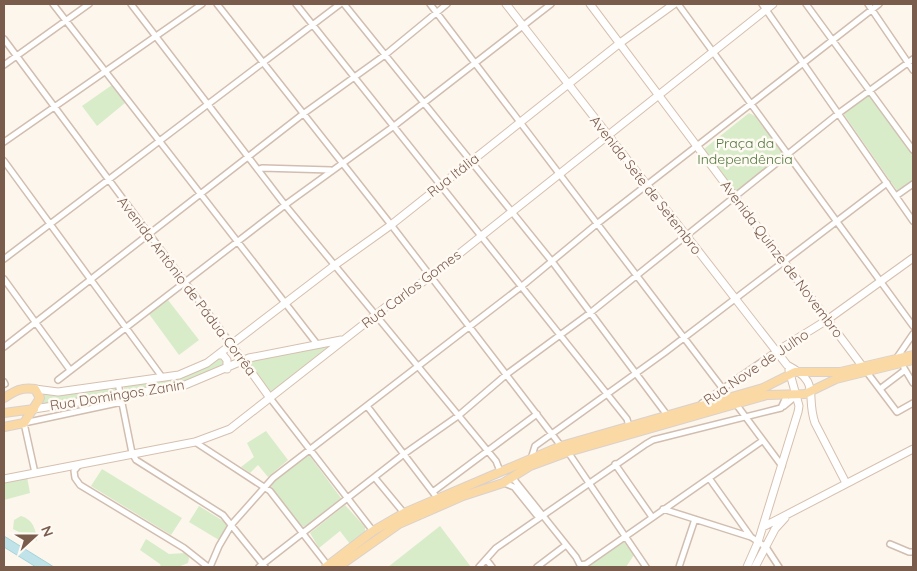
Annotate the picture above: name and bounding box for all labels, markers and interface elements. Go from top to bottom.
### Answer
street label: Avenida Sete de Setembro [586,112,706,258]
park label: Praça da Independência [697,134,793,168]
street label: Rua Itália [423,149,483,201]
street label: Avenida Quinze de Novembro [717,177,847,341]
street label: Avenida Antônio de Pádua Corrêa [114,193,260,379]
street label: Rua Carlos Gomes [358,246,464,332]
street label: Rua Nove de Julho [700,325,812,409]
street label: Rua Domingos Zanin [48,375,186,415]
north arrow [10,511,60,561]
text: N [37,523,57,539]

